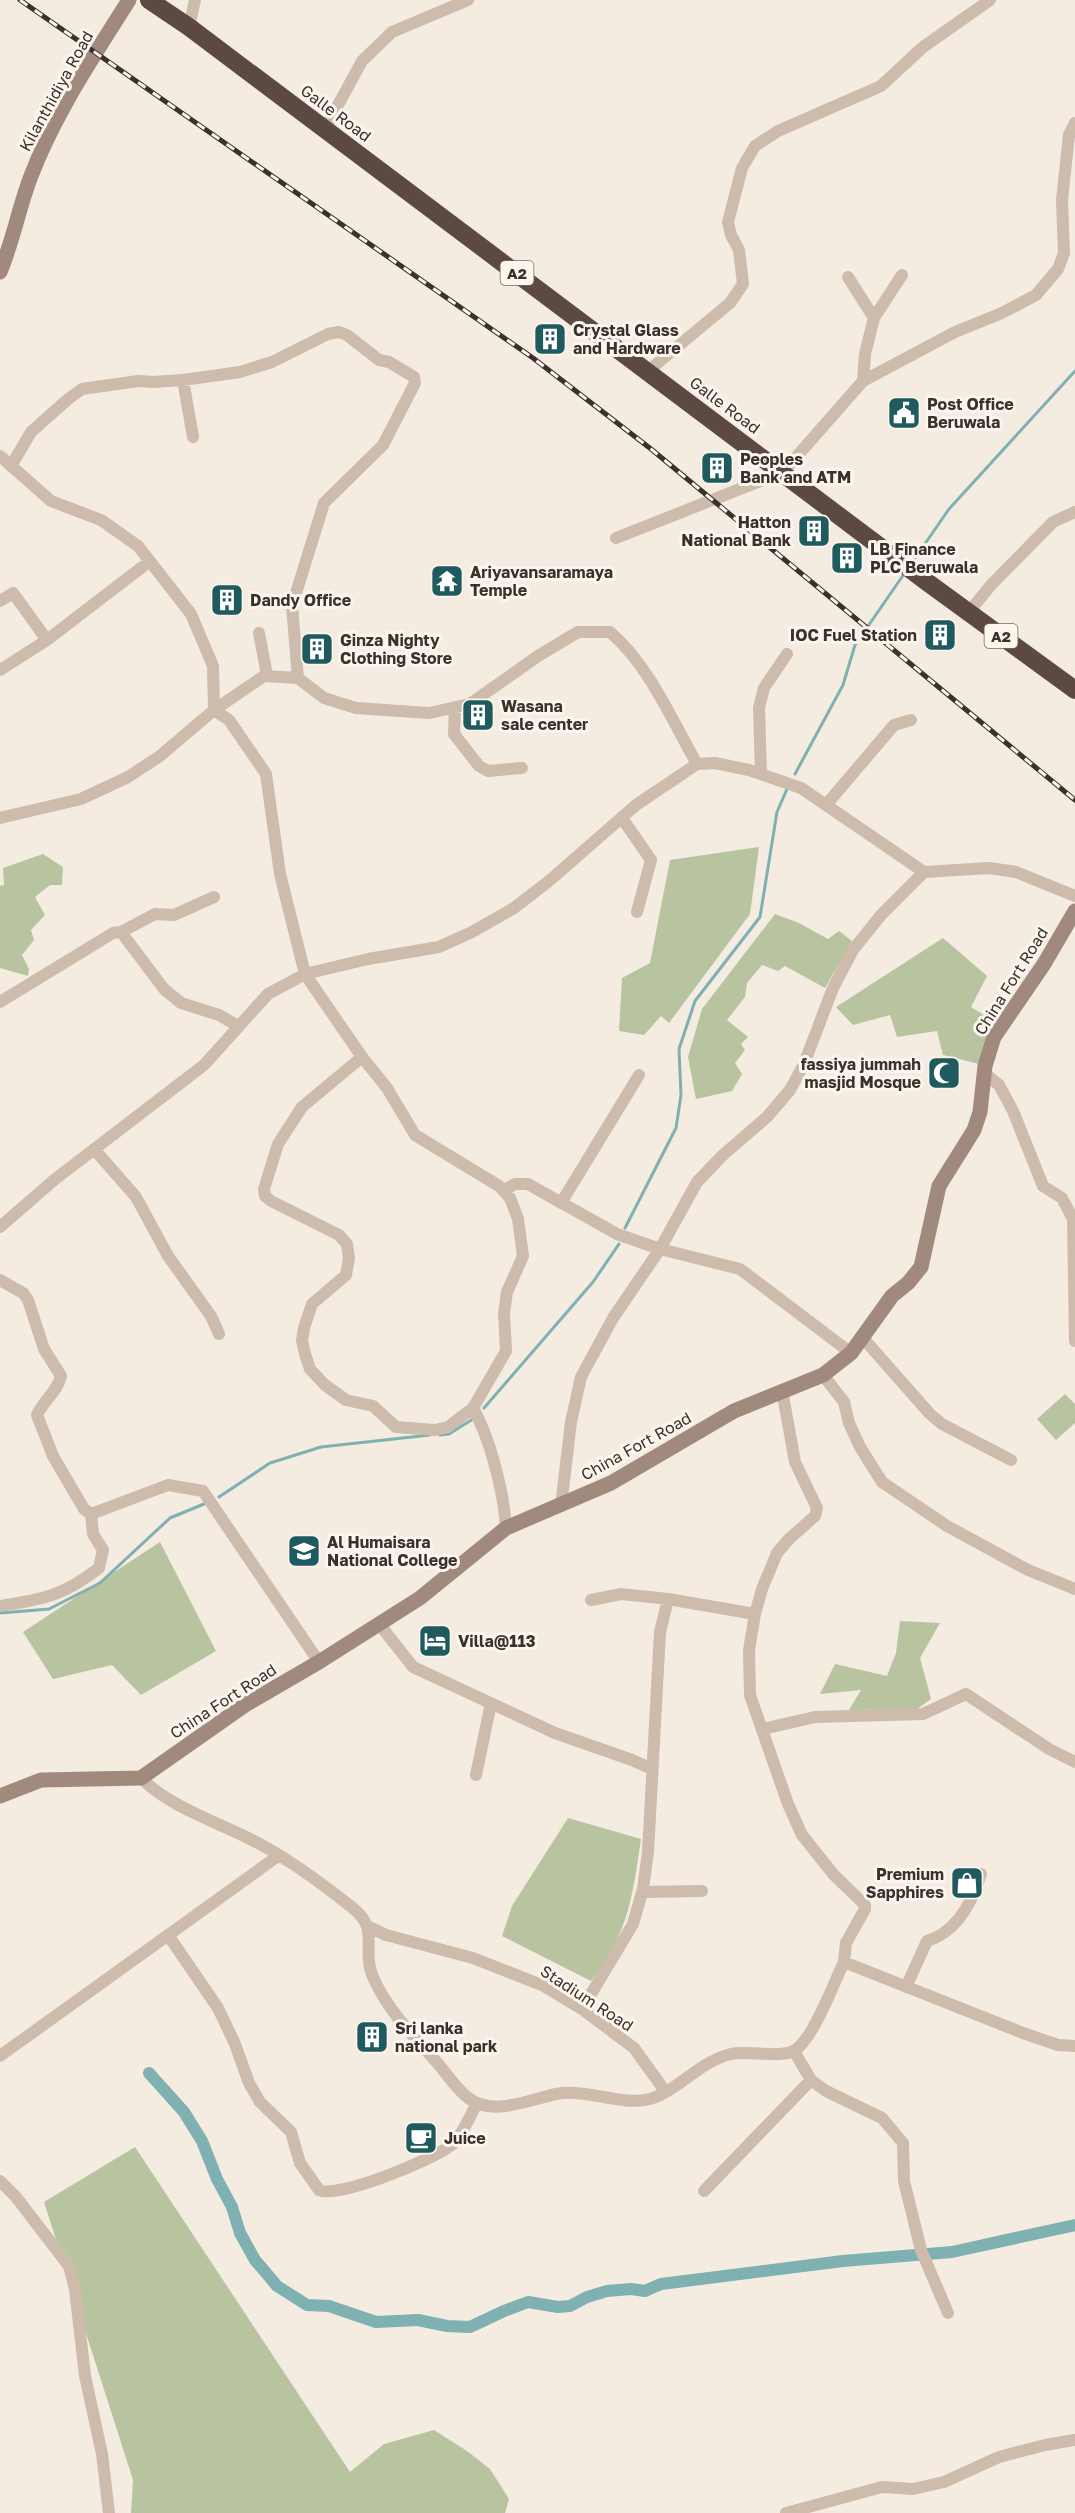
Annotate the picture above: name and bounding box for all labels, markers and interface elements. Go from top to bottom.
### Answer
street label: Kilanthidiya Road [15,27,97,155]
street label: Galle Road [297,80,375,146]
road number: A2 [500,261,534,285]
place label: Crystal Glass and Hardware [573,320,681,358]
building icon: Crystal Glass and Hardware [532,321,568,357]
street label: Galle Road [686,372,764,438]
place label: Post Office Beruwala [927,394,1014,432]
public building icon: Post Office Beruwala [886,395,922,431]
place label: Peoples Bank and ATM [740,449,851,487]
building icon: Peoples Bank and ATM [699,450,735,486]
place label: Hatton National Bank [681,512,792,550]
building icon: Hatton National Bank [796,513,832,549]
place label: LB Finance PLC Beruwala [870,539,978,577]
building icon: LB Finance PLC Beruwala [829,540,865,576]
place label: Ariyavansaramaya Temple [470,562,613,600]
temple icon: Ariyavansaramaya Temple [429,563,465,599]
building icon: Dandy Office [209,582,245,618]
place label: Dandy Office [250,590,351,610]
building icon: IOC Fuel Station [922,617,958,653]
road number: A2 [984,624,1018,648]
place label: IOC Fuel Station [790,625,917,645]
place label: Ginza Nighty Clothing Store [340,630,452,668]
building icon: Ginza Nighty Clothing Store [299,631,335,667]
place label: Wasana sale center [501,696,588,734]
building icon: Wasana sale center [460,697,496,733]
street label: China Fort Road [970,924,1052,1038]
place label: fassiya jummah masjid Mosque [801,1054,921,1092]
mosque icon: fassiya jummah masjid Mosque [926,1055,962,1091]
street label: China Fort Road [577,1407,695,1485]
place label: Al Humaisara National College [327,1532,457,1570]
school or university icon: Al Humaisara National College [286,1533,322,1569]
hotel icon: Villa@113 [417,1623,453,1659]
place label: Villa@113 [458,1631,536,1651]
street label: China Fort Road [166,1659,280,1743]
place label: Premium Sapphires [866,1864,944,1902]
shop icon: Premium Sapphires [949,1865,985,1901]
street label: Stadium Road [537,1961,637,2035]
place label: Sri lanka national park [395,2018,498,2056]
building icon: Sri lanka national park [354,2019,390,2055]
cafe icon: Juice [403,2120,439,2156]
place label: Juice [444,2128,486,2148]

